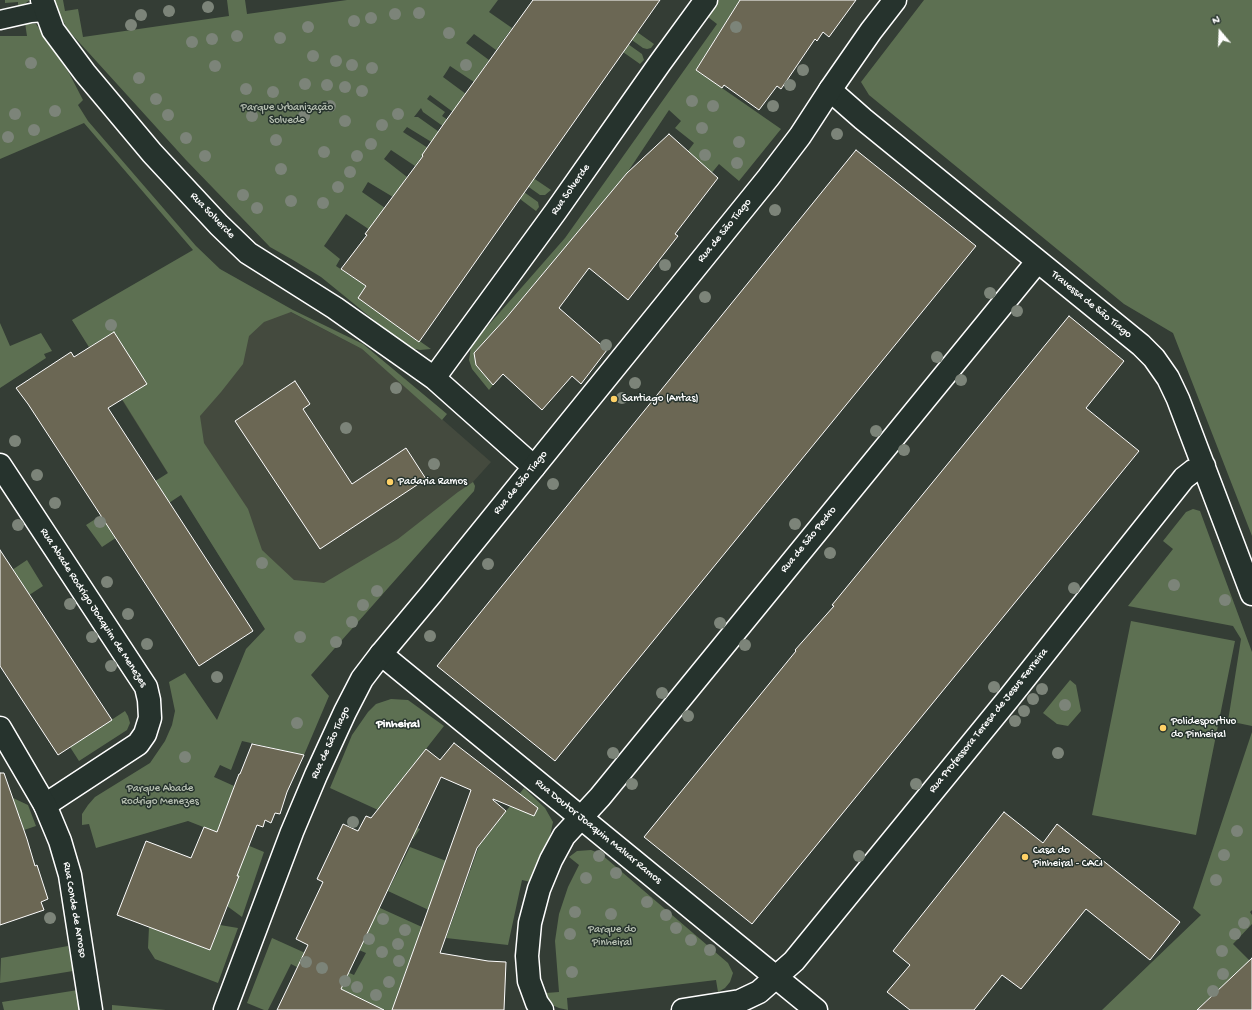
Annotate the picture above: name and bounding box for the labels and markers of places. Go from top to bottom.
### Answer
place label: Santiago (Antas) [622,392,699,406]
marker: Santiago (Antas) [609,394,619,404]
place label: Padaria Ramos [398,475,467,489]
marker: Padaria Ramos [385,477,395,487]
place label: Polidesportivo do Pinheiral [1171,715,1236,741]
marker: Polidesportivo do Pinheiral [1158,723,1168,733]
place label: Casa do Pinheiral - CACI [1033,844,1103,870]
marker: Casa do Pinheiral - CACI [1020,852,1030,862]

